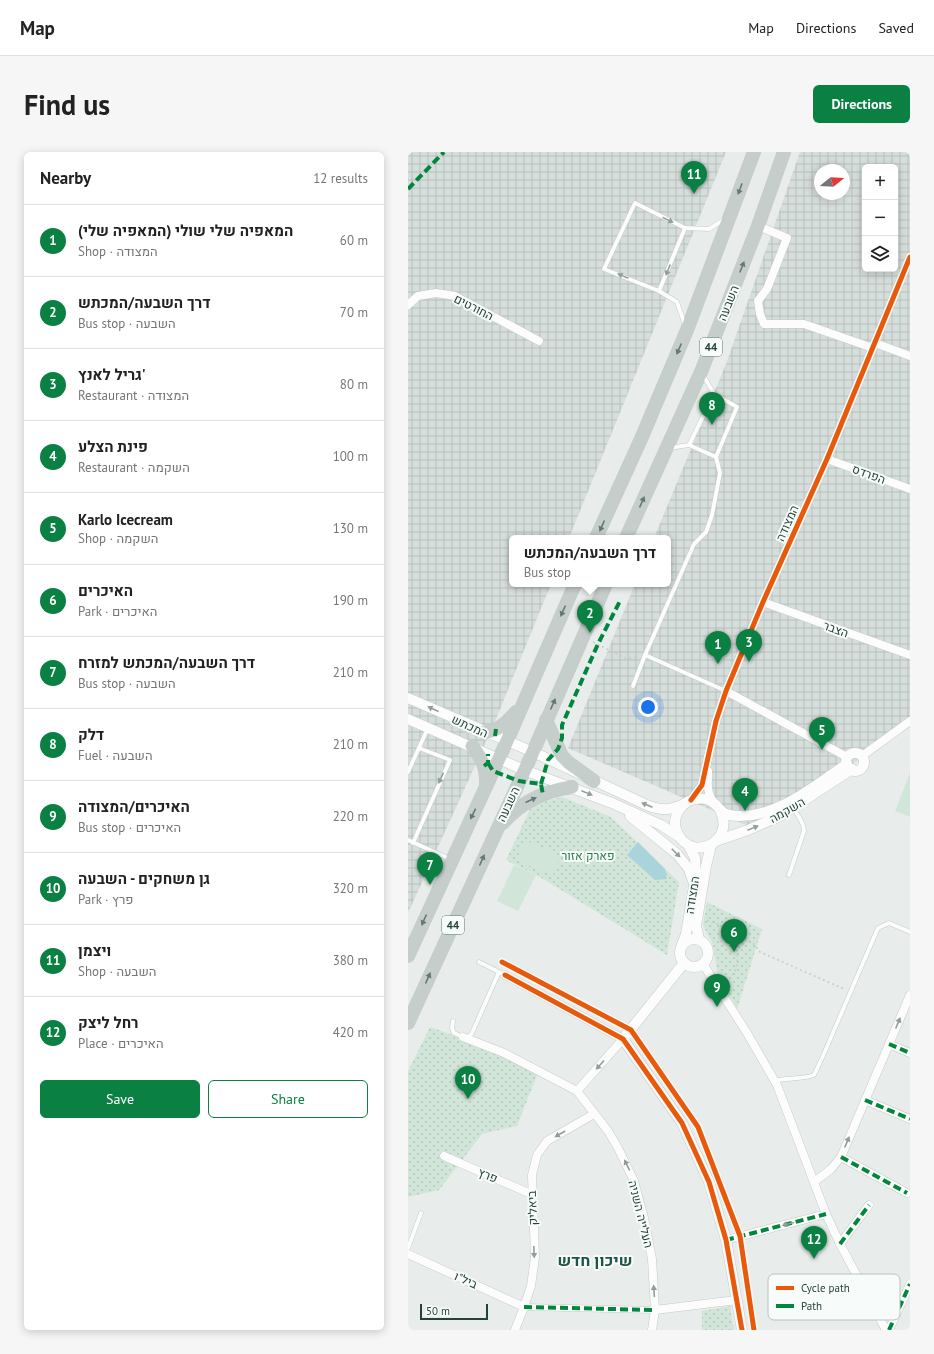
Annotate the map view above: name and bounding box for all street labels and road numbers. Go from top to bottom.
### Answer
street label: השבעה [714,283,742,323]
street label: החורטים [452,291,496,323]
road number: 44 [700,338,722,356]
street label: הפרדס [850,461,888,487]
street label: המצודה [772,503,802,543]
street label: הצבר [821,618,851,640]
street label: המכתש [450,711,490,741]
street label: השבעה [493,784,523,824]
street label: השקמה [766,794,808,826]
street label: המצודה [682,875,702,915]
road number: 44 [442,916,464,934]
street label: פרץ [476,1164,500,1186]
street label: העלייה השניה [625,1179,657,1249]
street label: ביאליק [524,1190,540,1226]
street label: ביל"ו [452,1268,480,1292]

